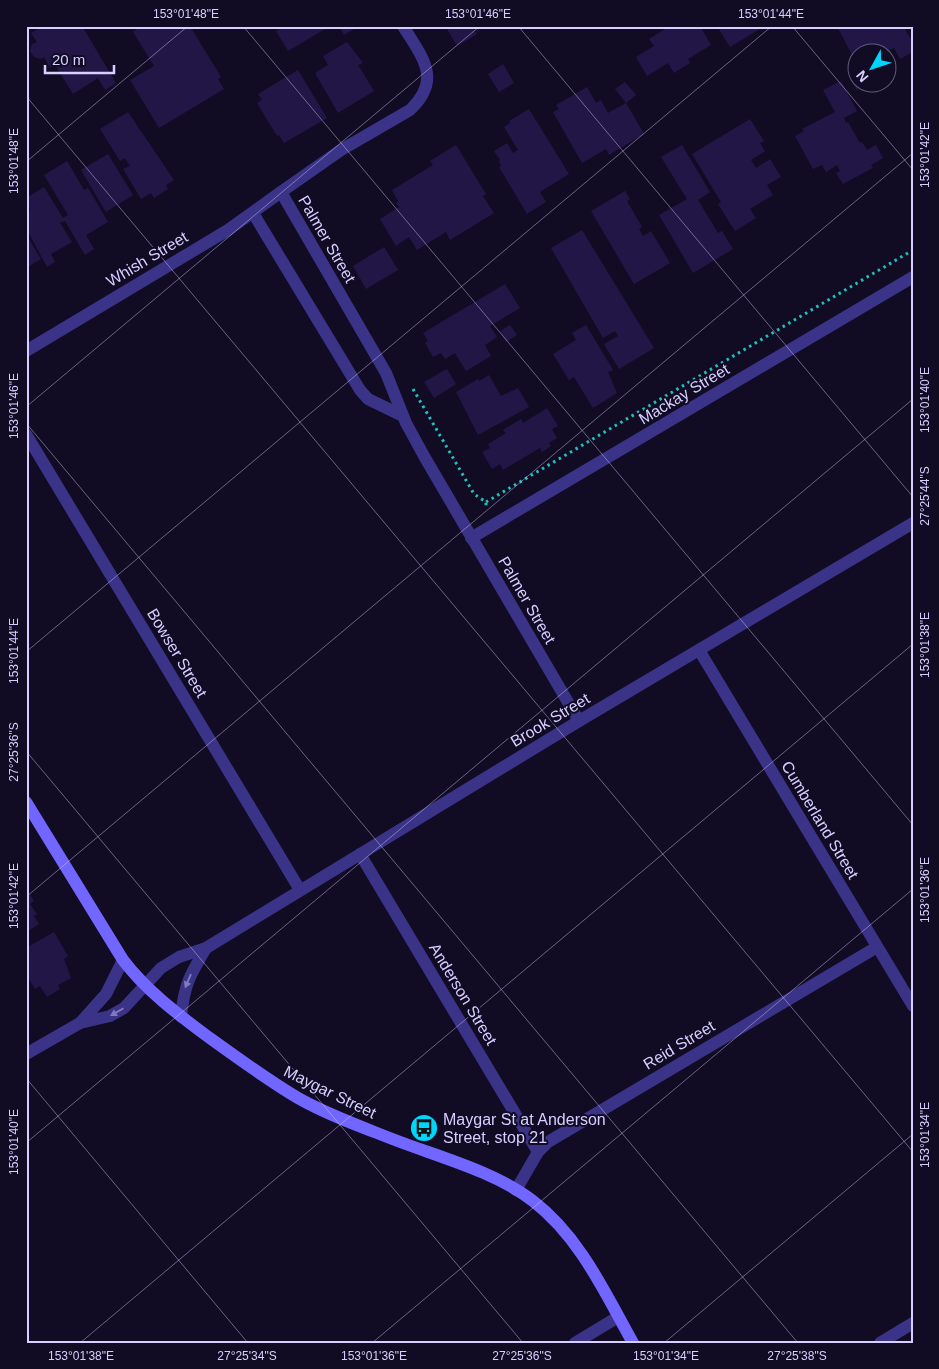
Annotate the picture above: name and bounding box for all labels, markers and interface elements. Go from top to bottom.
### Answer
text: 153°01'48"E [153,7,219,21]
text: 153°01'46"E [445,7,511,21]
text: 153°01'44"E [738,7,804,21]
scale bar [45,42,114,74]
north arrow [846,42,896,92]
text: 20 m [52,51,85,68]
text: N [853,67,871,85]
text: 153°01'42"E [918,122,932,188]
text: 153°01'48"E [7,128,21,194]
street label: Palmer Street [295,192,359,286]
street label: Whish Street [103,228,191,290]
street label: Mackay Street [636,360,733,428]
text: 153°01'40"E [918,367,932,433]
text: 153°01'46"E [7,373,21,439]
text: 27°25'44"S [918,466,932,526]
street label: Palmer Street [495,553,559,647]
street label: Bowser Street [144,606,210,701]
text: 153°01'38"E [918,612,932,678]
text: 153°01'44"E [7,618,21,684]
street label: Brook Street [508,690,593,750]
text: 27°25'36"S [7,722,21,782]
street label: Cumberland Street [778,758,862,882]
text: 153°01'36"E [918,857,932,923]
text: 153°01'42"E [7,863,21,929]
street label: Anderson Street [426,940,500,1048]
one-way arrow [184,974,192,988]
one-way arrow [110,1007,123,1016]
street label: Reid Street [640,1017,718,1073]
street label: Maygar Street [281,1062,379,1122]
text: 153°01'34"E [918,1102,932,1168]
text: 153°01'40"E [7,1109,21,1175]
place label: Maygar St at Anderson Street, stop 21 [443,1111,606,1146]
bus stop icon: Maygar St at Anderson Street, stop 21 [409,1113,439,1143]
text: 153°01'38"E [48,1349,114,1363]
text: 27°25'34"S [217,1349,277,1363]
text: 153°01'36"E [341,1349,407,1363]
text: 27°25'36"S [492,1349,552,1363]
text: 153°01'34"E [633,1349,699,1363]
text: 27°25'38"S [767,1349,827,1363]

